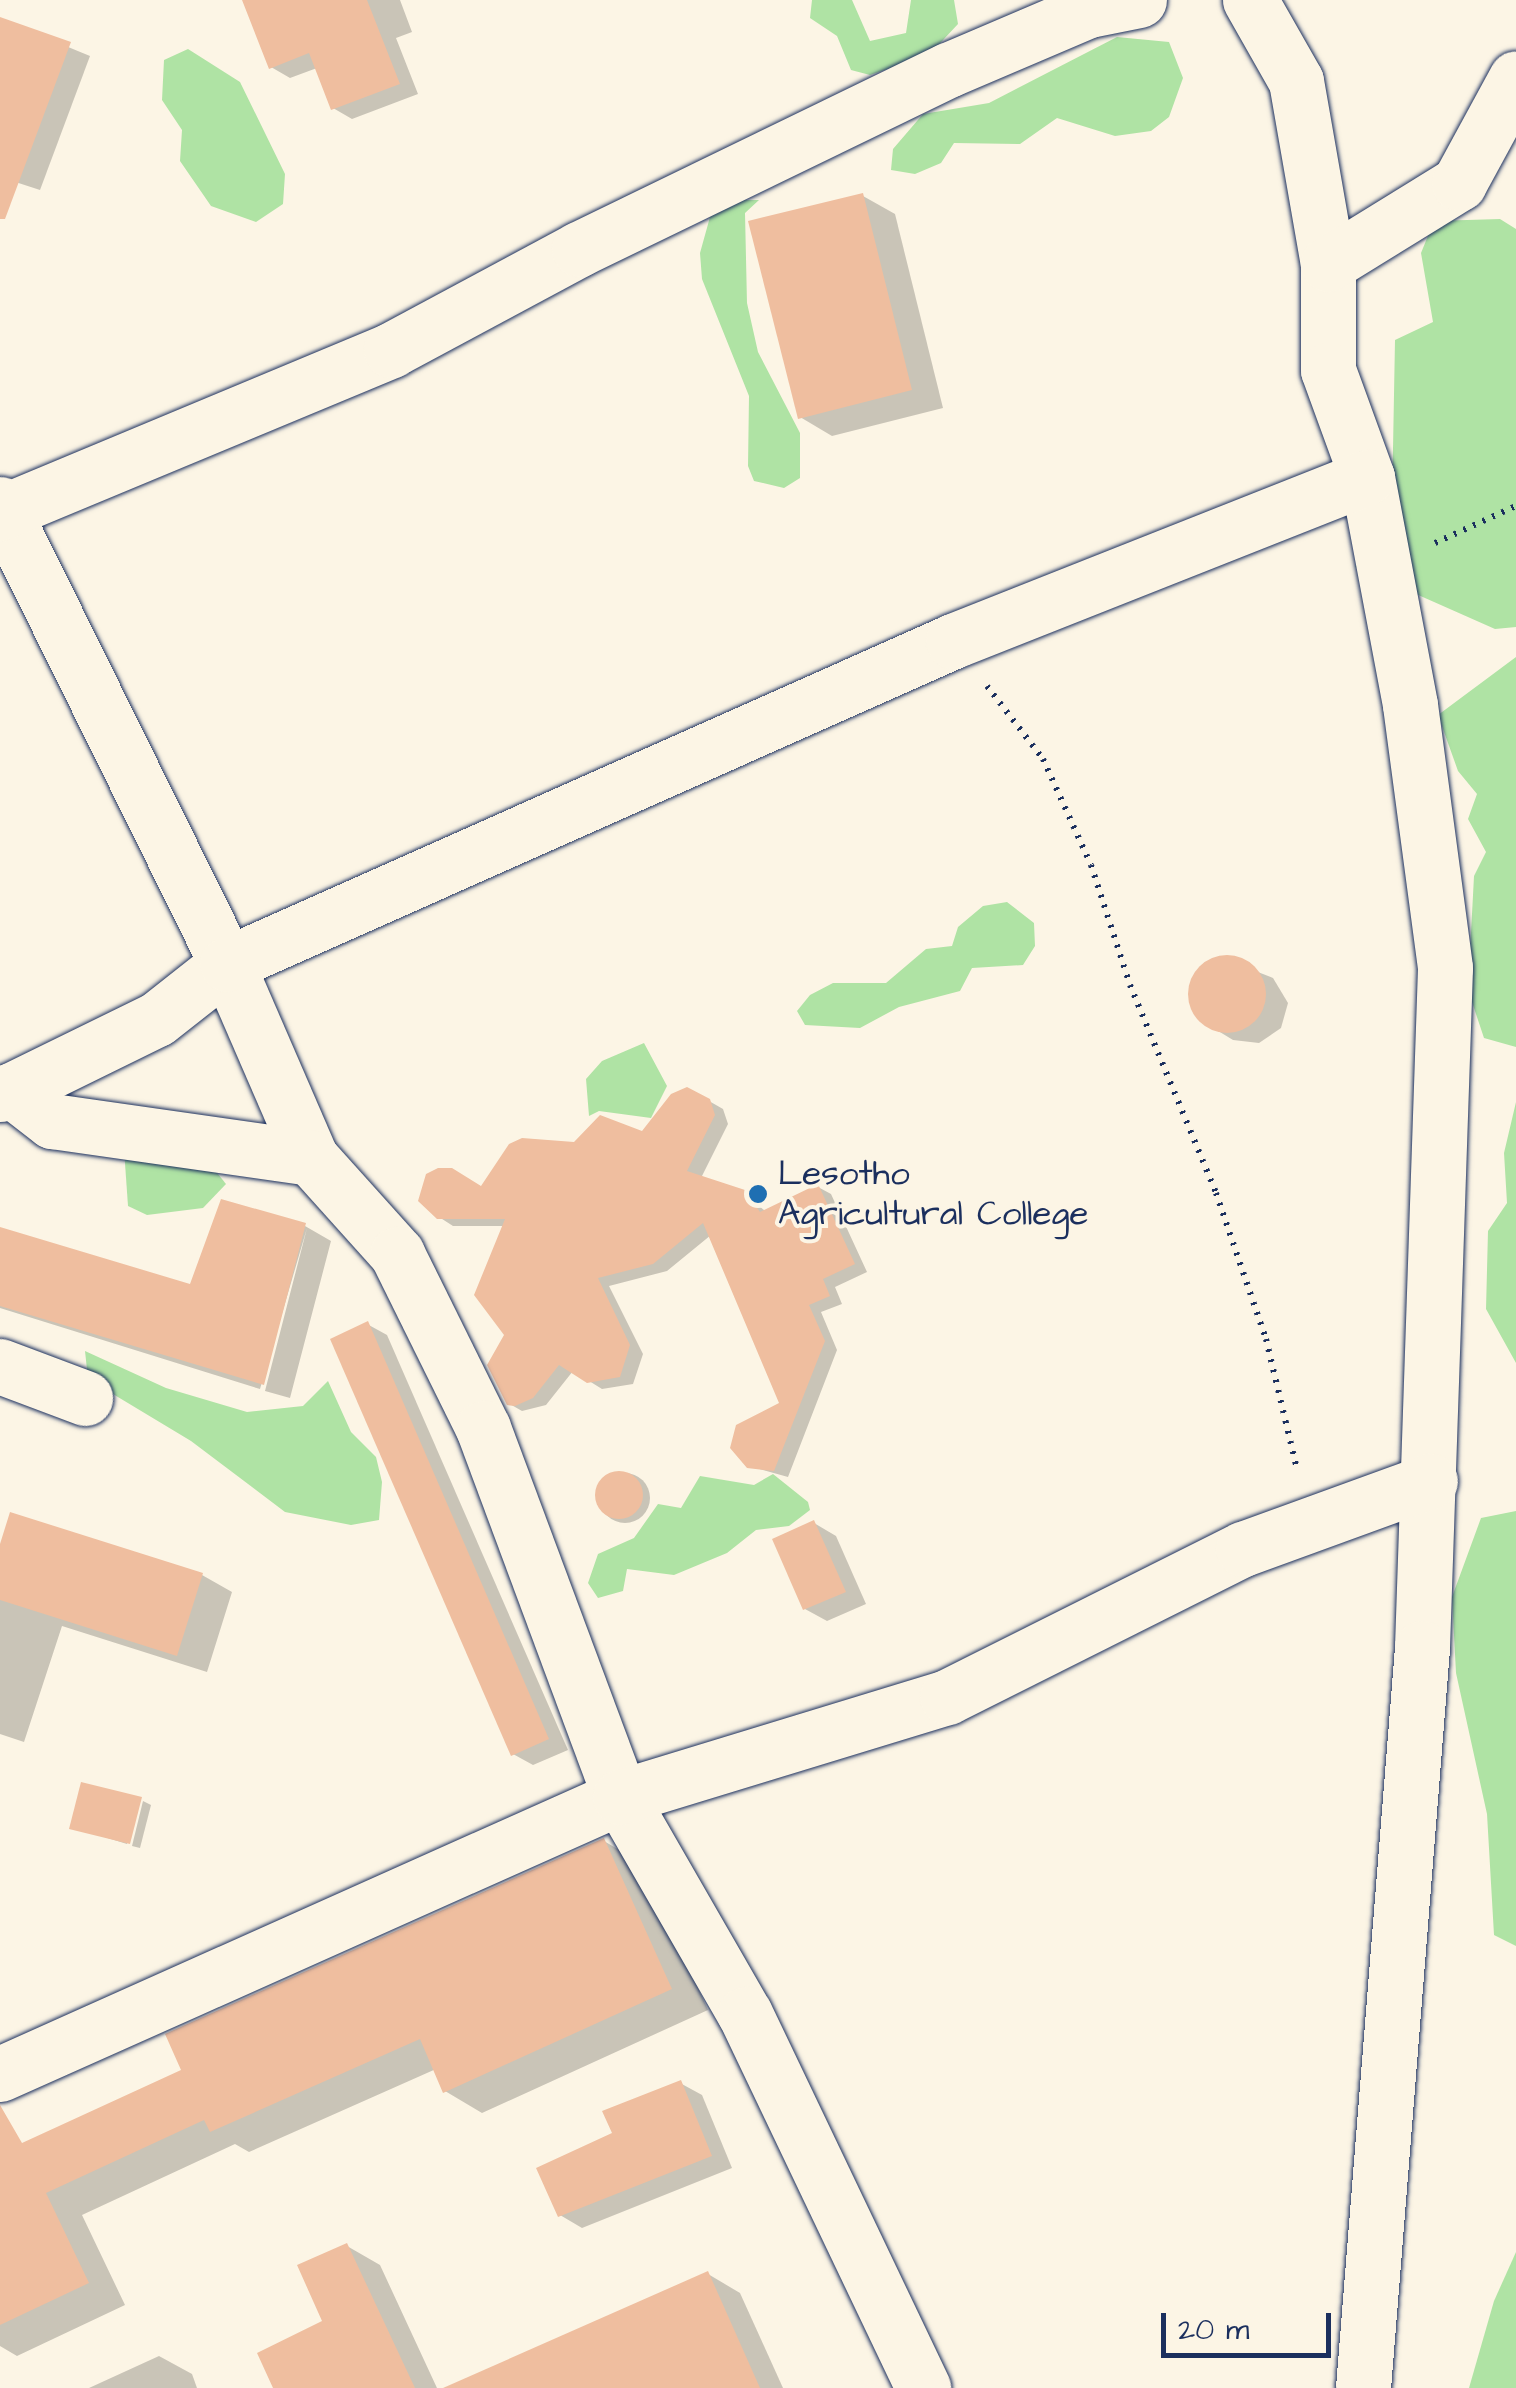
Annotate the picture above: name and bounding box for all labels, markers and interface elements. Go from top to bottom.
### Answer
place label: Lesotho Agricultural College [778,1153,1088,1235]
marker: Lesotho Agricultural College [747,1183,769,1205]
scale bar [1166,2293,1336,2355]
text: 20 m [1178,2309,1249,2351]

